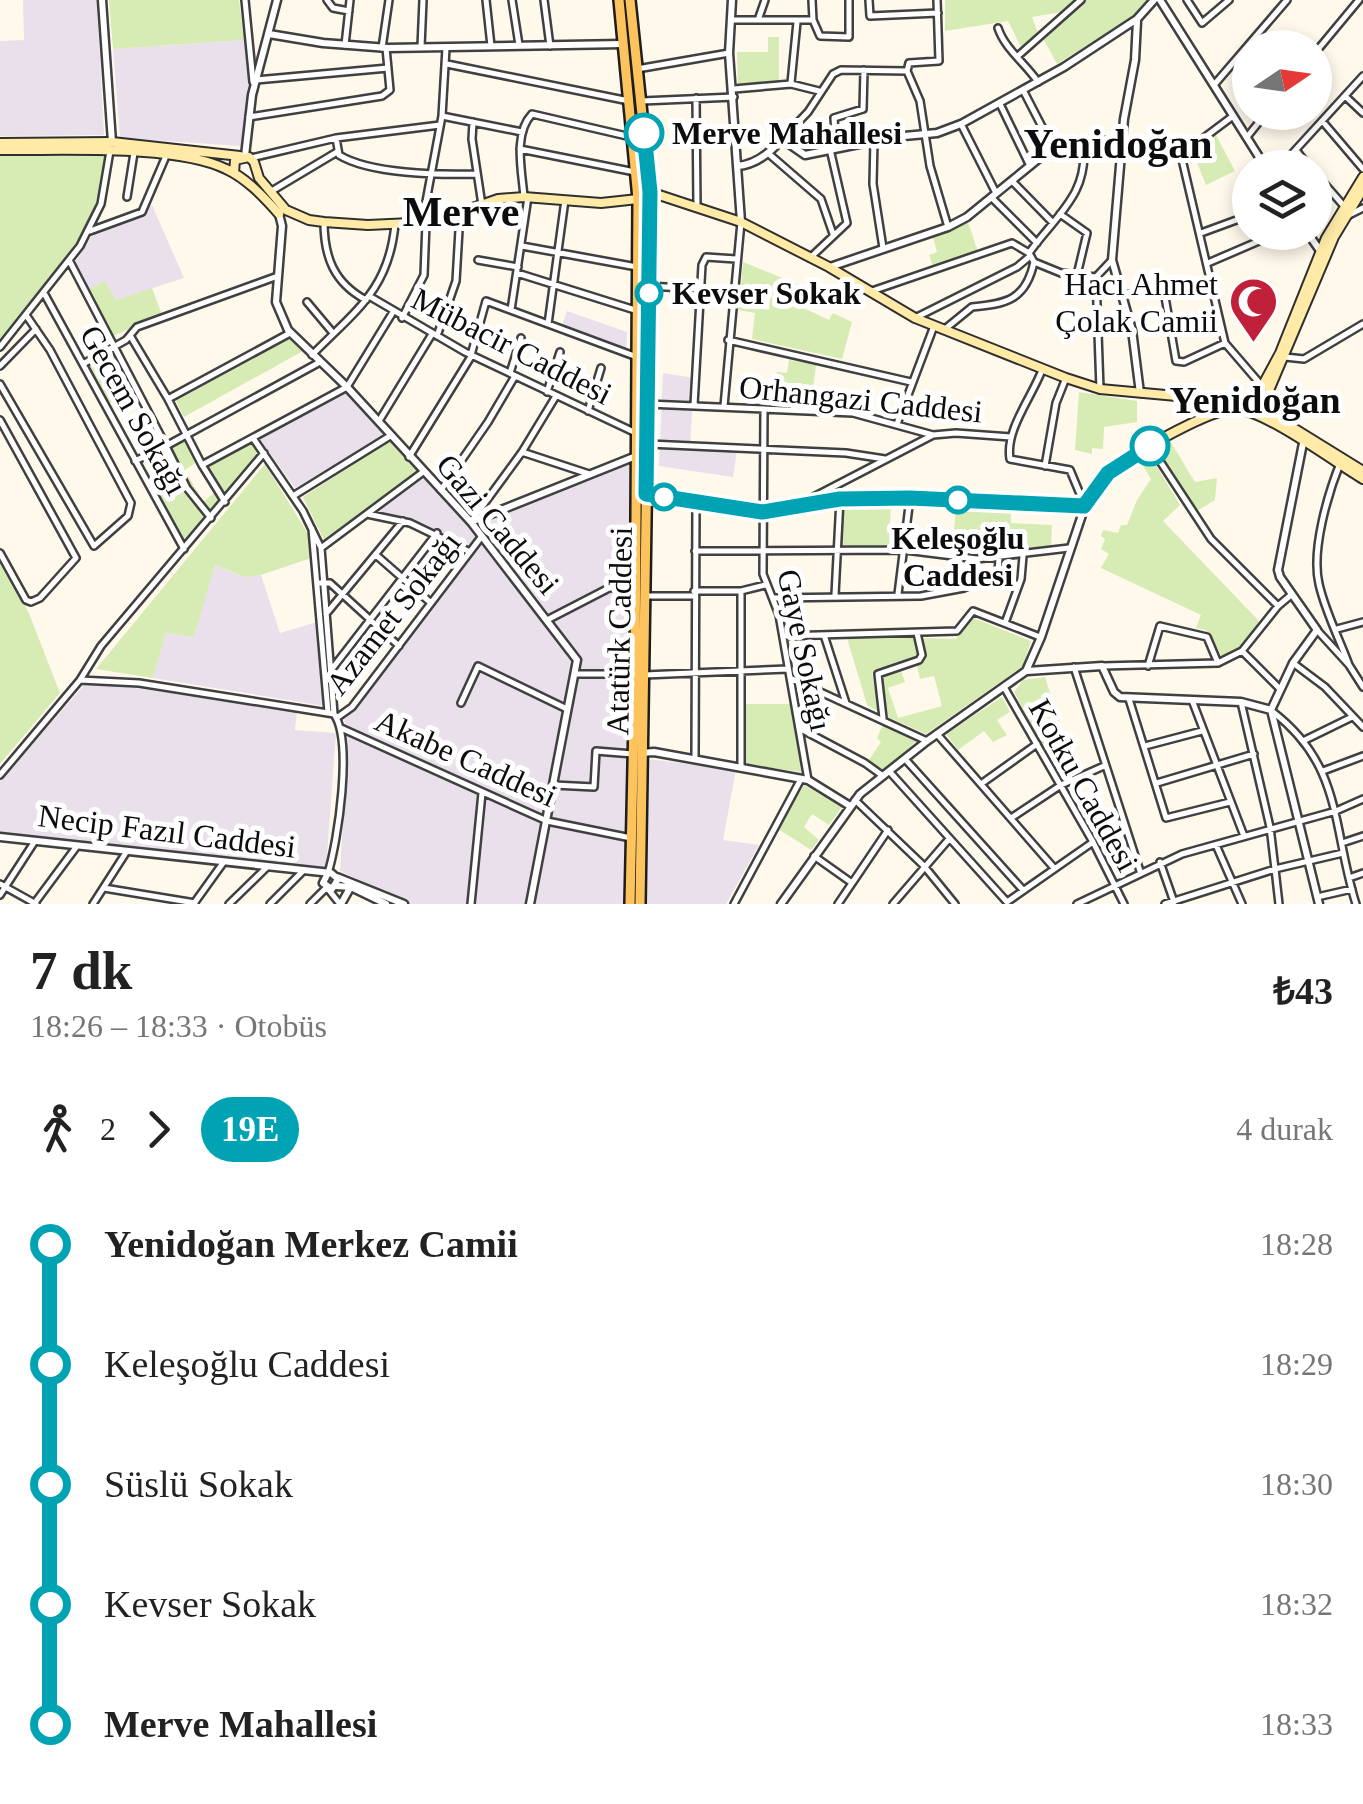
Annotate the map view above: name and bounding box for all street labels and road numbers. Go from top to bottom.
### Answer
street label: Mübacir Caddesi [406,280,618,412]
street label: Gecem Sokağı [73,319,195,501]
street label: Orhangazi Caddesi [738,368,985,430]
street label: Gazi Caddesi [429,447,567,601]
street label: Azamet Sokağı [318,524,468,701]
street label: Atatürk Caddesi [599,526,639,736]
street label: Gaye Sokağı [770,566,840,734]
street label: Kotku Caddesi [1022,693,1146,877]
street label: Akabe Caddesi [370,702,562,814]
street label: Necip Fazıl Caddesi [36,797,298,865]

